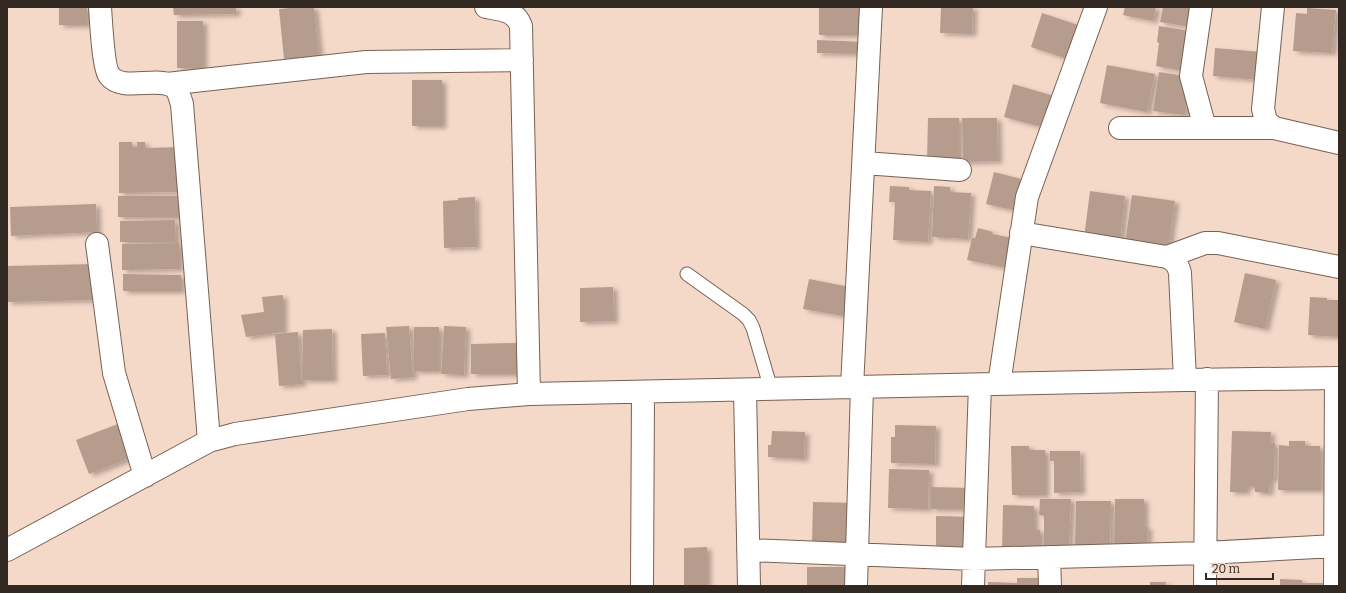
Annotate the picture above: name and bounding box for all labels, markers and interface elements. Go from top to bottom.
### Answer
scale bar [1206,555,1273,581]
text: 20 m [1212,562,1241,576]

